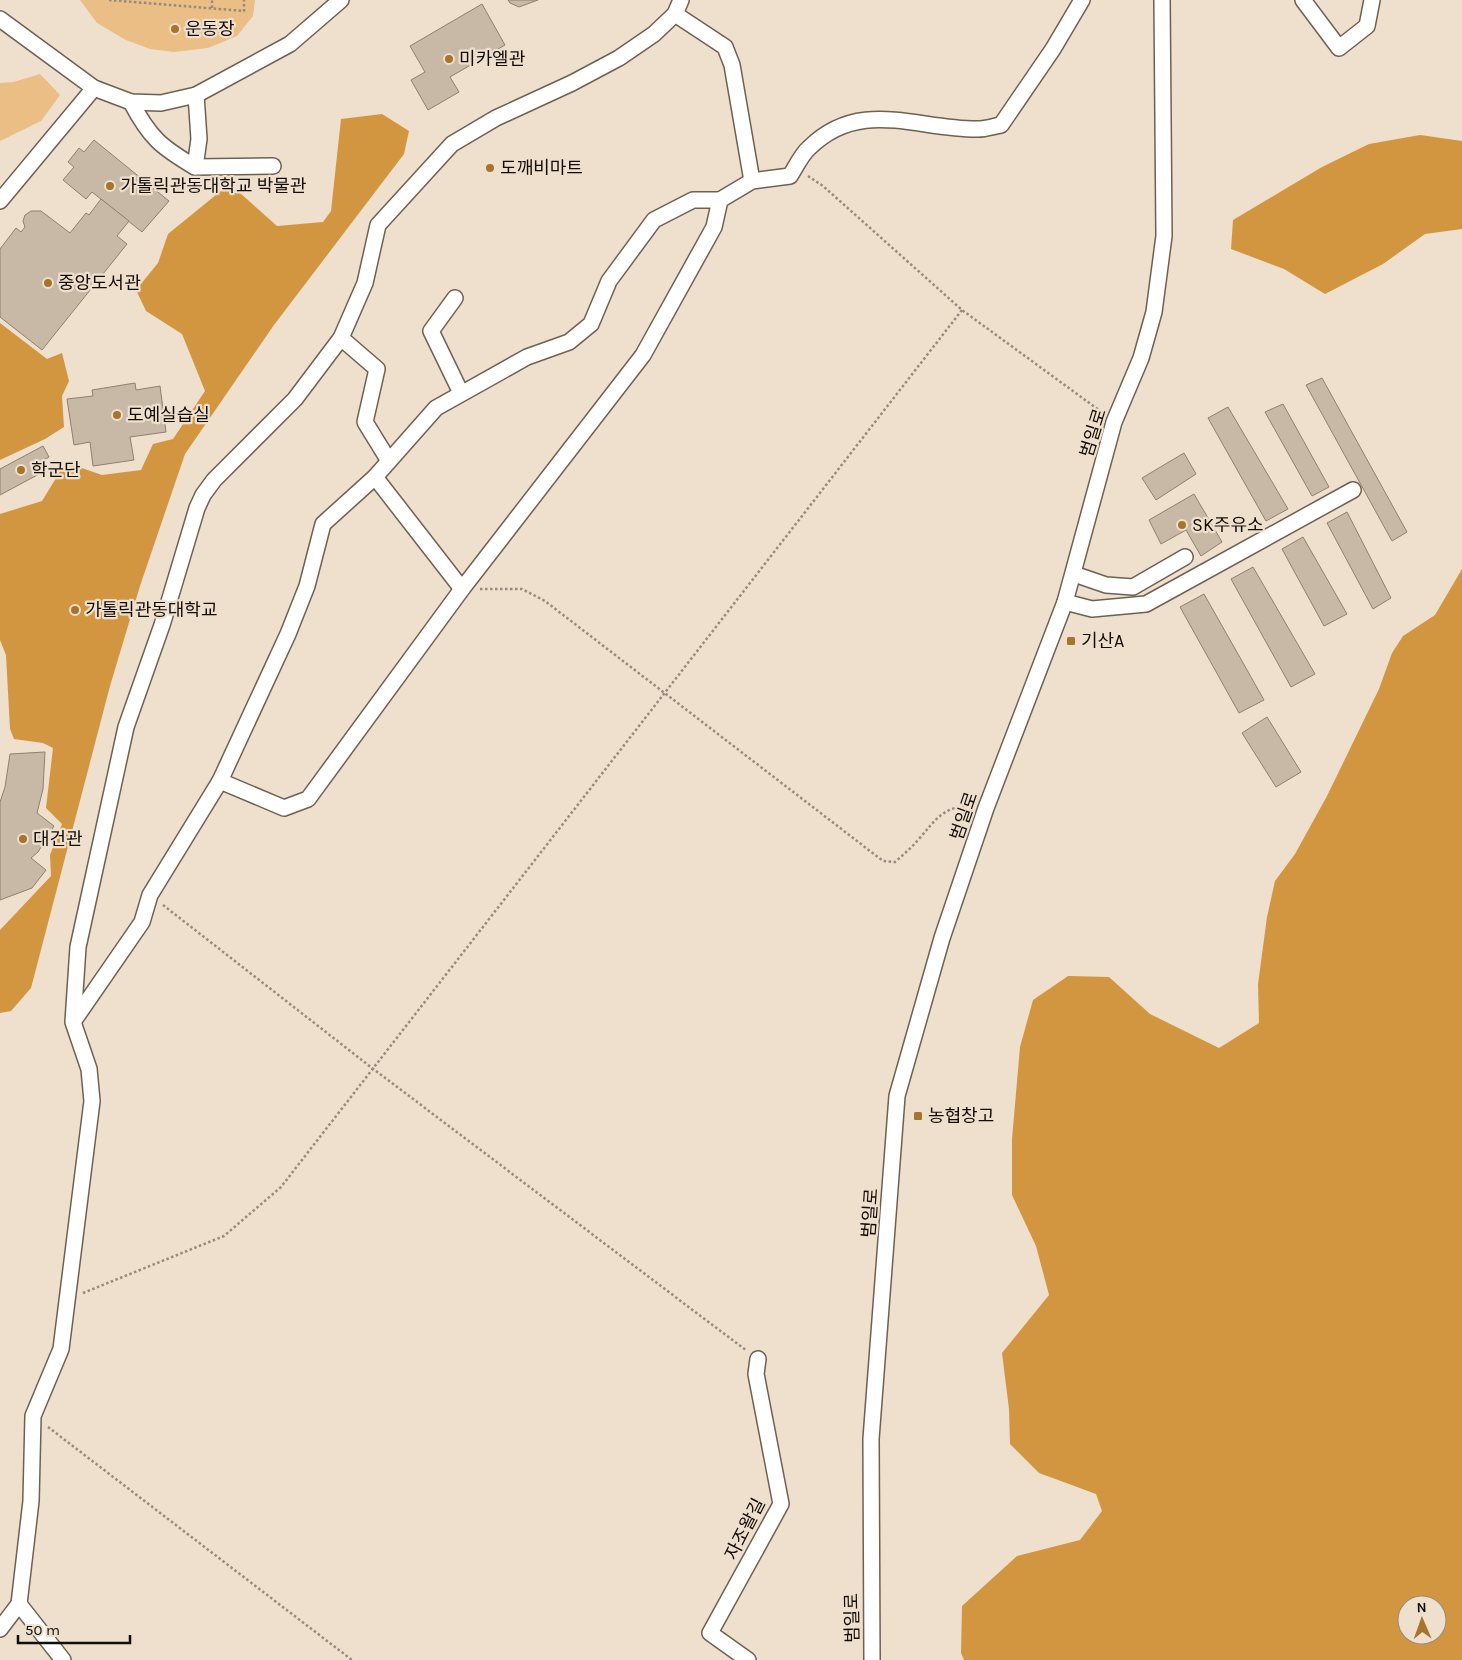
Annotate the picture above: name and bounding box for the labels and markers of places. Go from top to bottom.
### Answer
place label: 운동장 [185,18,235,40]
marker: 운동장 [169,23,181,35]
place label: 미카엘관 [459,48,526,70]
marker: 미카엘관 [443,53,455,65]
place label: 도깨비마트 [500,157,583,179]
marker: 도깨비마트 [484,162,496,174]
place label: 가톨릭관동대학교 박물관 [120,175,307,197]
marker: 가톨릭관동대학교 박물관 [104,180,116,192]
place label: 중앙도서관 [58,272,141,294]
marker: 중앙도서관 [42,277,54,289]
place label: 도예실습실 [127,404,210,426]
marker: 도예실습실 [111,409,123,421]
place label: 학군단 [31,459,81,481]
marker: 학군단 [15,464,27,476]
place label: SK주유소 [1192,514,1264,536]
marker: SK주유소 [1176,519,1188,531]
place label: 가톨릭관동대학교 [85,599,217,621]
marker: 가톨릭관동대학교 [69,604,81,616]
place label: 기산A [1081,630,1124,652]
marker: 기산A [1065,635,1077,647]
place label: 대건관 [33,828,83,850]
marker: 대건관 [17,833,29,845]
place label: 농협창고 [928,1105,994,1127]
marker: 농협창고 [912,1110,924,1122]

